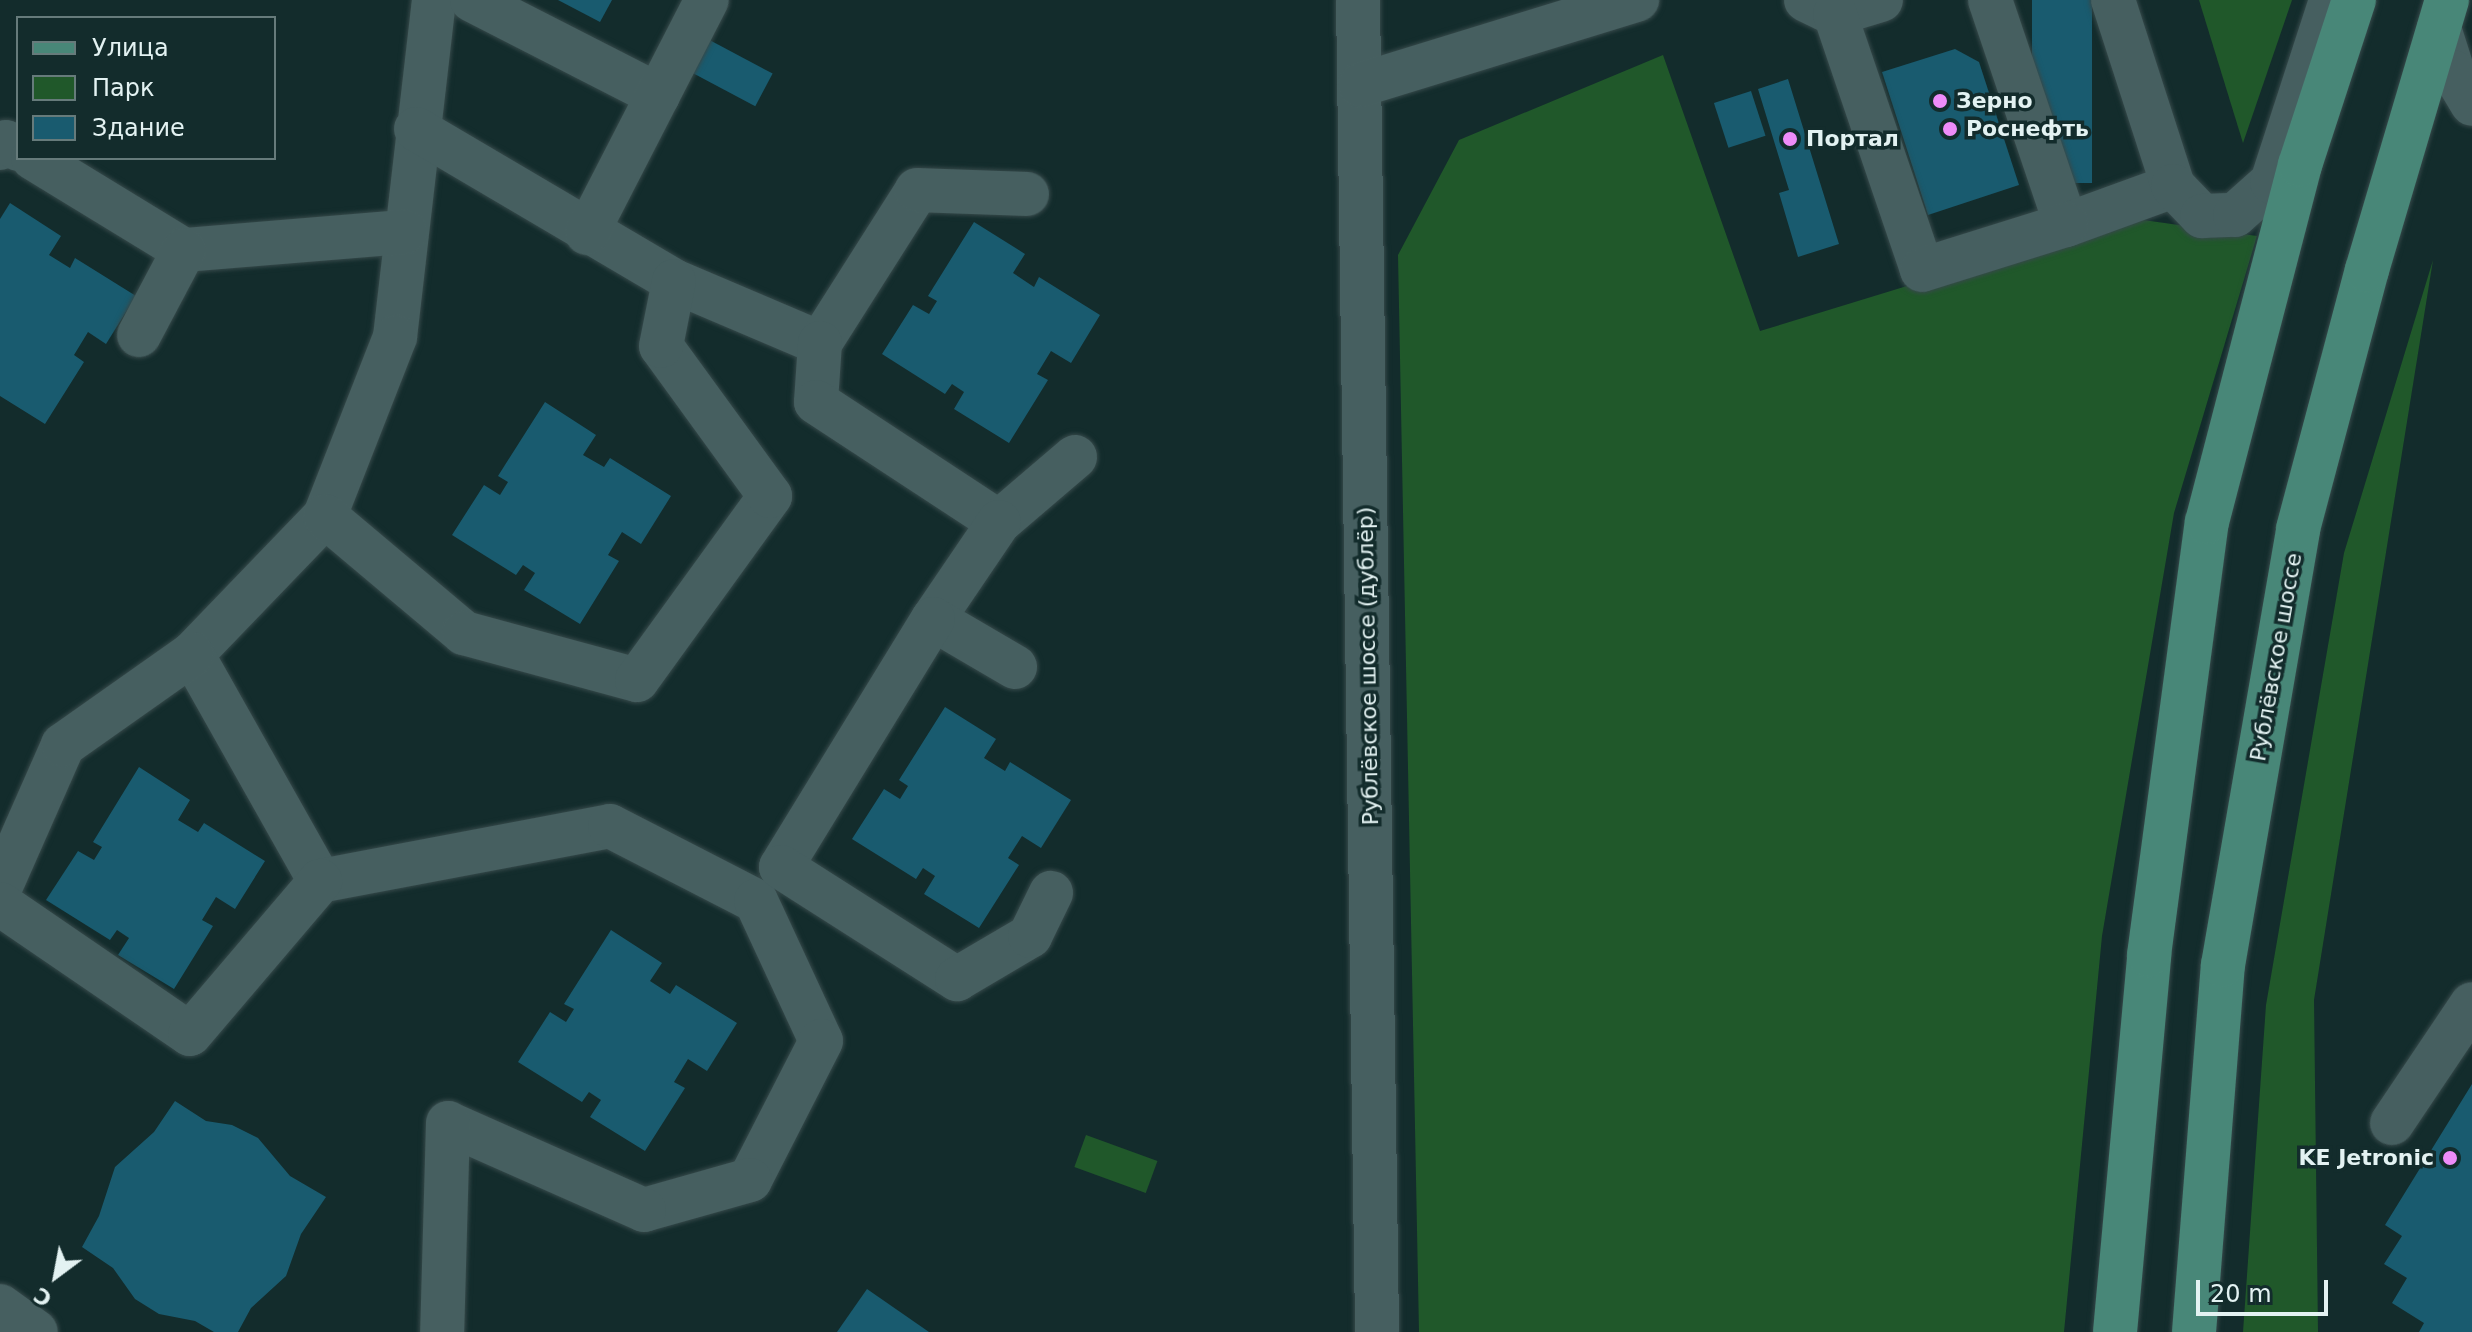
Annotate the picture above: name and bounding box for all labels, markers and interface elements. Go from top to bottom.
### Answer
legend [16,16,276,160]
text: Улица [92,34,169,62]
text: Парк [92,74,154,102]
place label: Зерно [1956,88,2033,114]
marker: Зерно [1931,92,1949,110]
text: Здание [92,114,185,142]
place label: Роснефть [1966,116,2089,142]
marker: Роснефть [1941,120,1959,138]
place label: Портал [1806,126,1899,152]
marker: Портал [1781,130,1799,148]
street label: Рублёвское шоссе (дублёр) [1352,506,1384,826]
street label: Рублёвское шоссе [2245,551,2307,763]
place label: KE Jetronic [2298,1145,2434,1171]
marker: KE Jetronic [2441,1149,2459,1167]
north arrow [16,1236,96,1316]
scale bar [2200,1264,2332,1314]
text: 20 m [2210,1280,2272,1308]
text: С [30,1282,56,1312]

